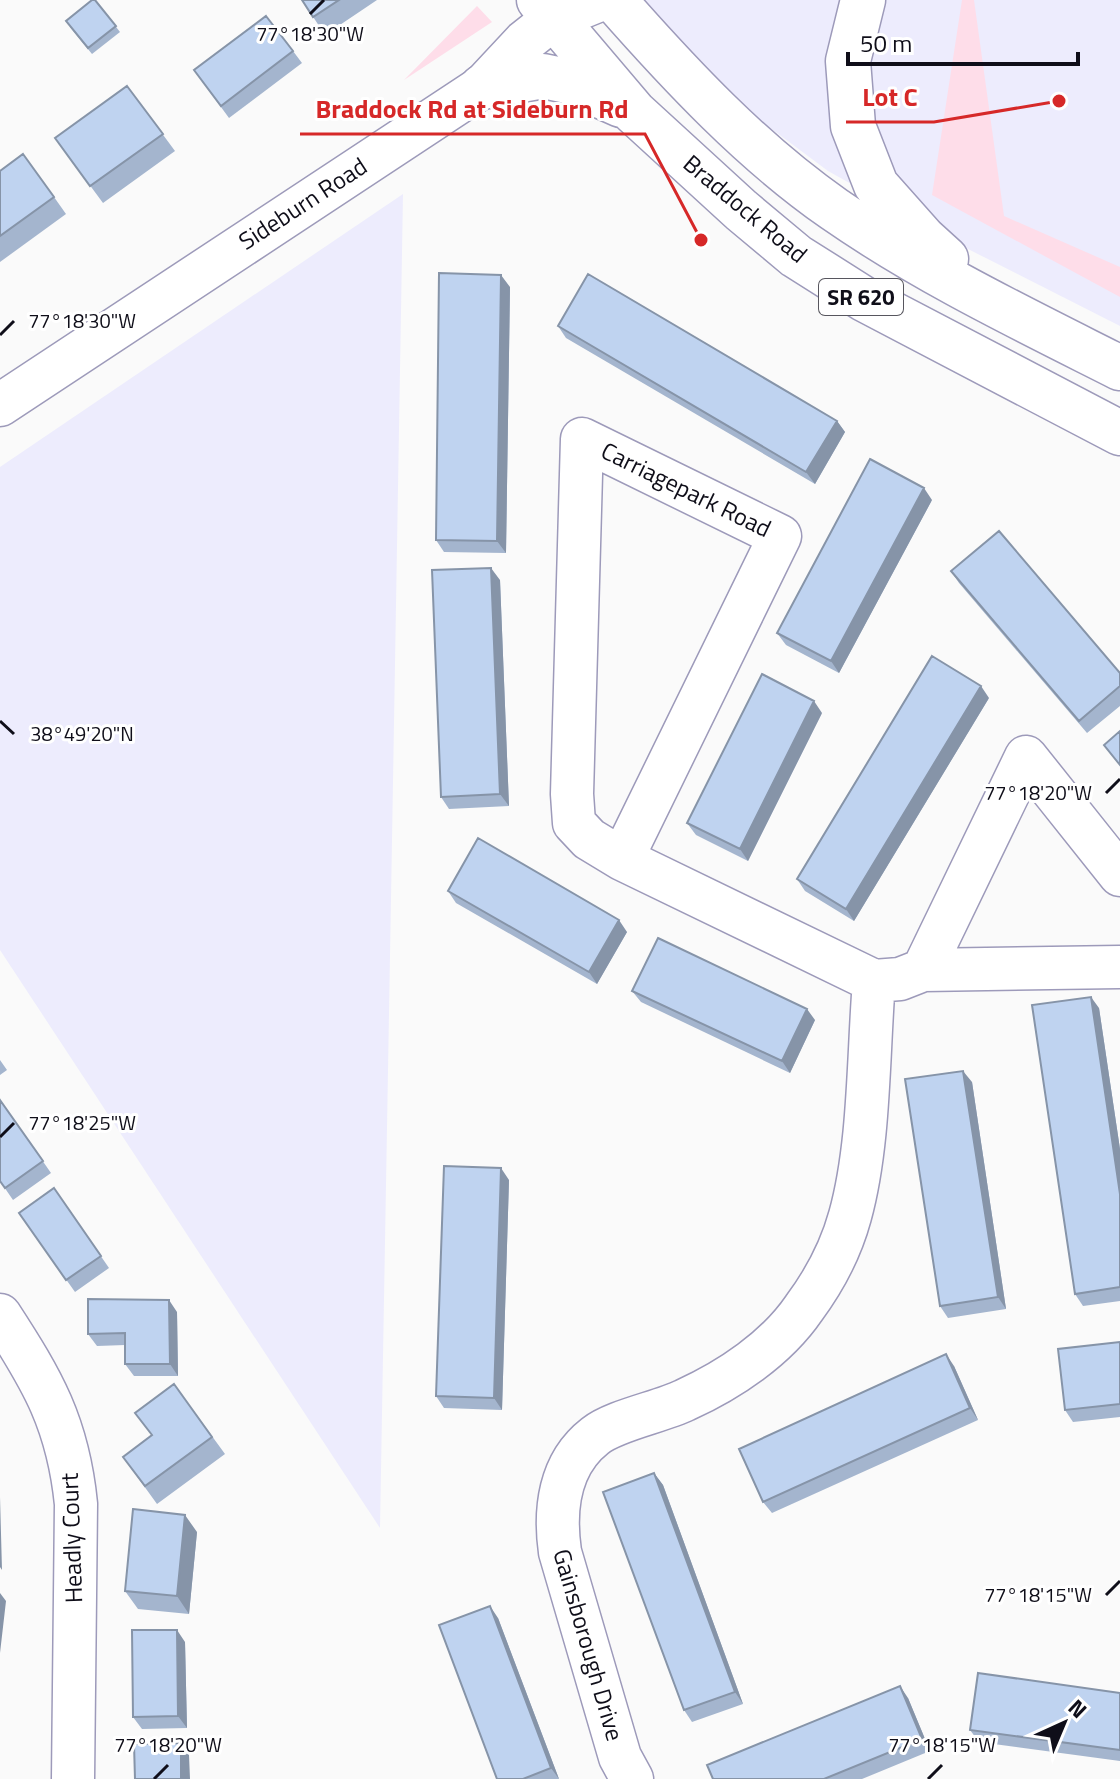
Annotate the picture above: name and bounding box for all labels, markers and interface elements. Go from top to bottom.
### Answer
scale bar [848,16,1078,66]
text: 77°18'30"W [256,18,364,49]
text: 50 m [860,25,912,61]
callout: Lot C [846,72,934,122]
text: Lot C [862,77,918,116]
callout: Braddock Rd at Sideburn Rd [300,84,645,134]
text: Braddock Rd at Sideburn Rd [315,89,629,128]
street label: Braddock Road [676,145,816,271]
street label: Sideburn Road [231,148,374,258]
road number: SR 620 [819,279,903,315]
text: 77°18'30"W [28,305,136,336]
street label: Carriagepark Road [595,432,778,546]
text: 38°49'20"N [30,718,134,749]
text: 77°18'20"W [984,777,1092,808]
text: 77°18'25"W [28,1107,136,1138]
street label: Headly Court [51,1472,91,1604]
street label: Gainsborough Drive [544,1545,634,1745]
text: 77°18'15"W [984,1579,1092,1610]
north arrow [1024,1683,1104,1763]
text: N [1061,1691,1095,1726]
text: 77°18'20"W [114,1729,222,1760]
text: 77°18'15"W [888,1729,996,1760]

